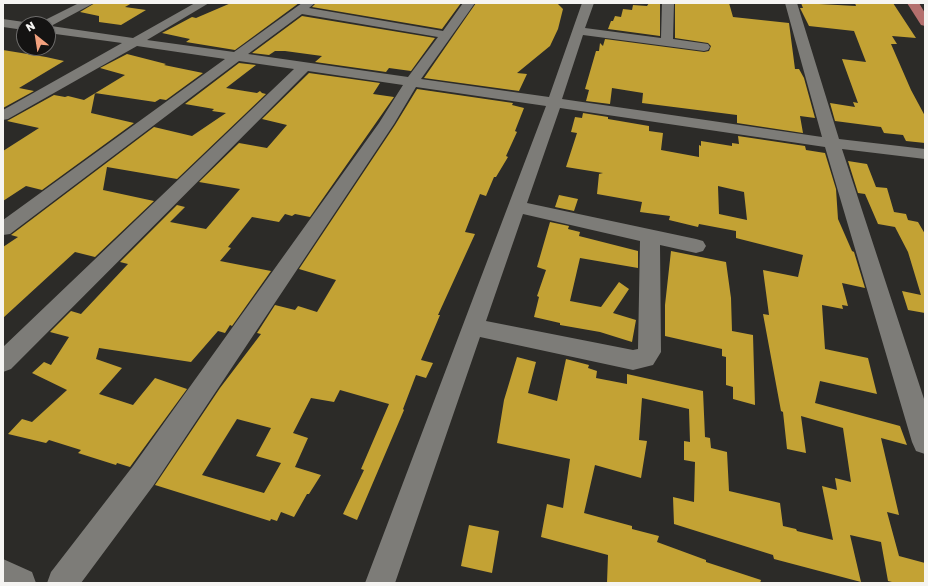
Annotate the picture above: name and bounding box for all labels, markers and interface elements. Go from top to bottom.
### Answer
north arrow [16,16,56,56]
text: N [23,18,37,34]

